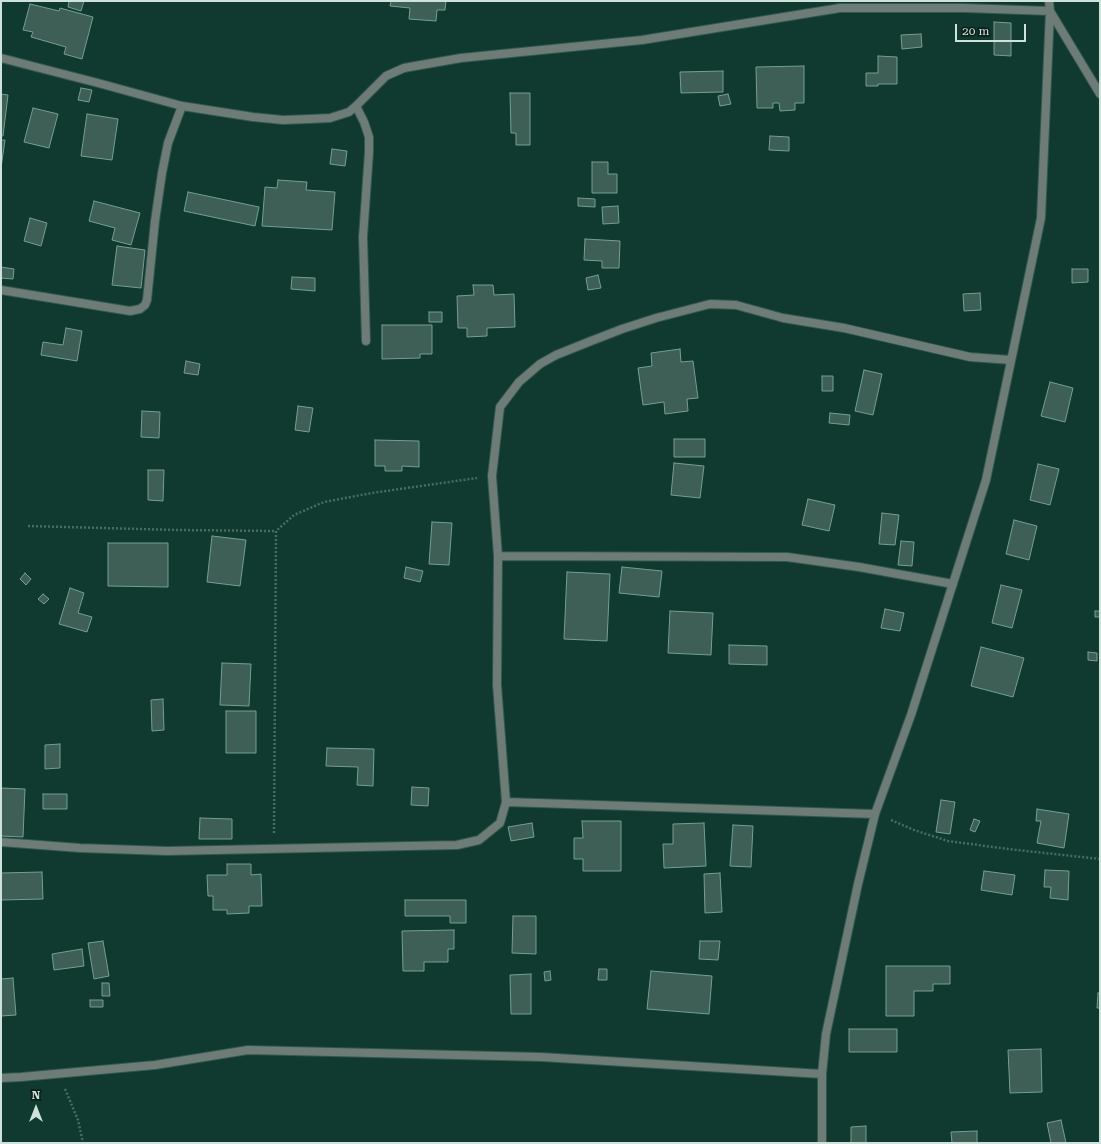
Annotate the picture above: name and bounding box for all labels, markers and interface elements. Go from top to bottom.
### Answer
scale bar [957,16,1028,42]
text: 20 m [962,24,989,38]
north arrow [16,1088,56,1128]
text: N [32,1089,40,1102]

